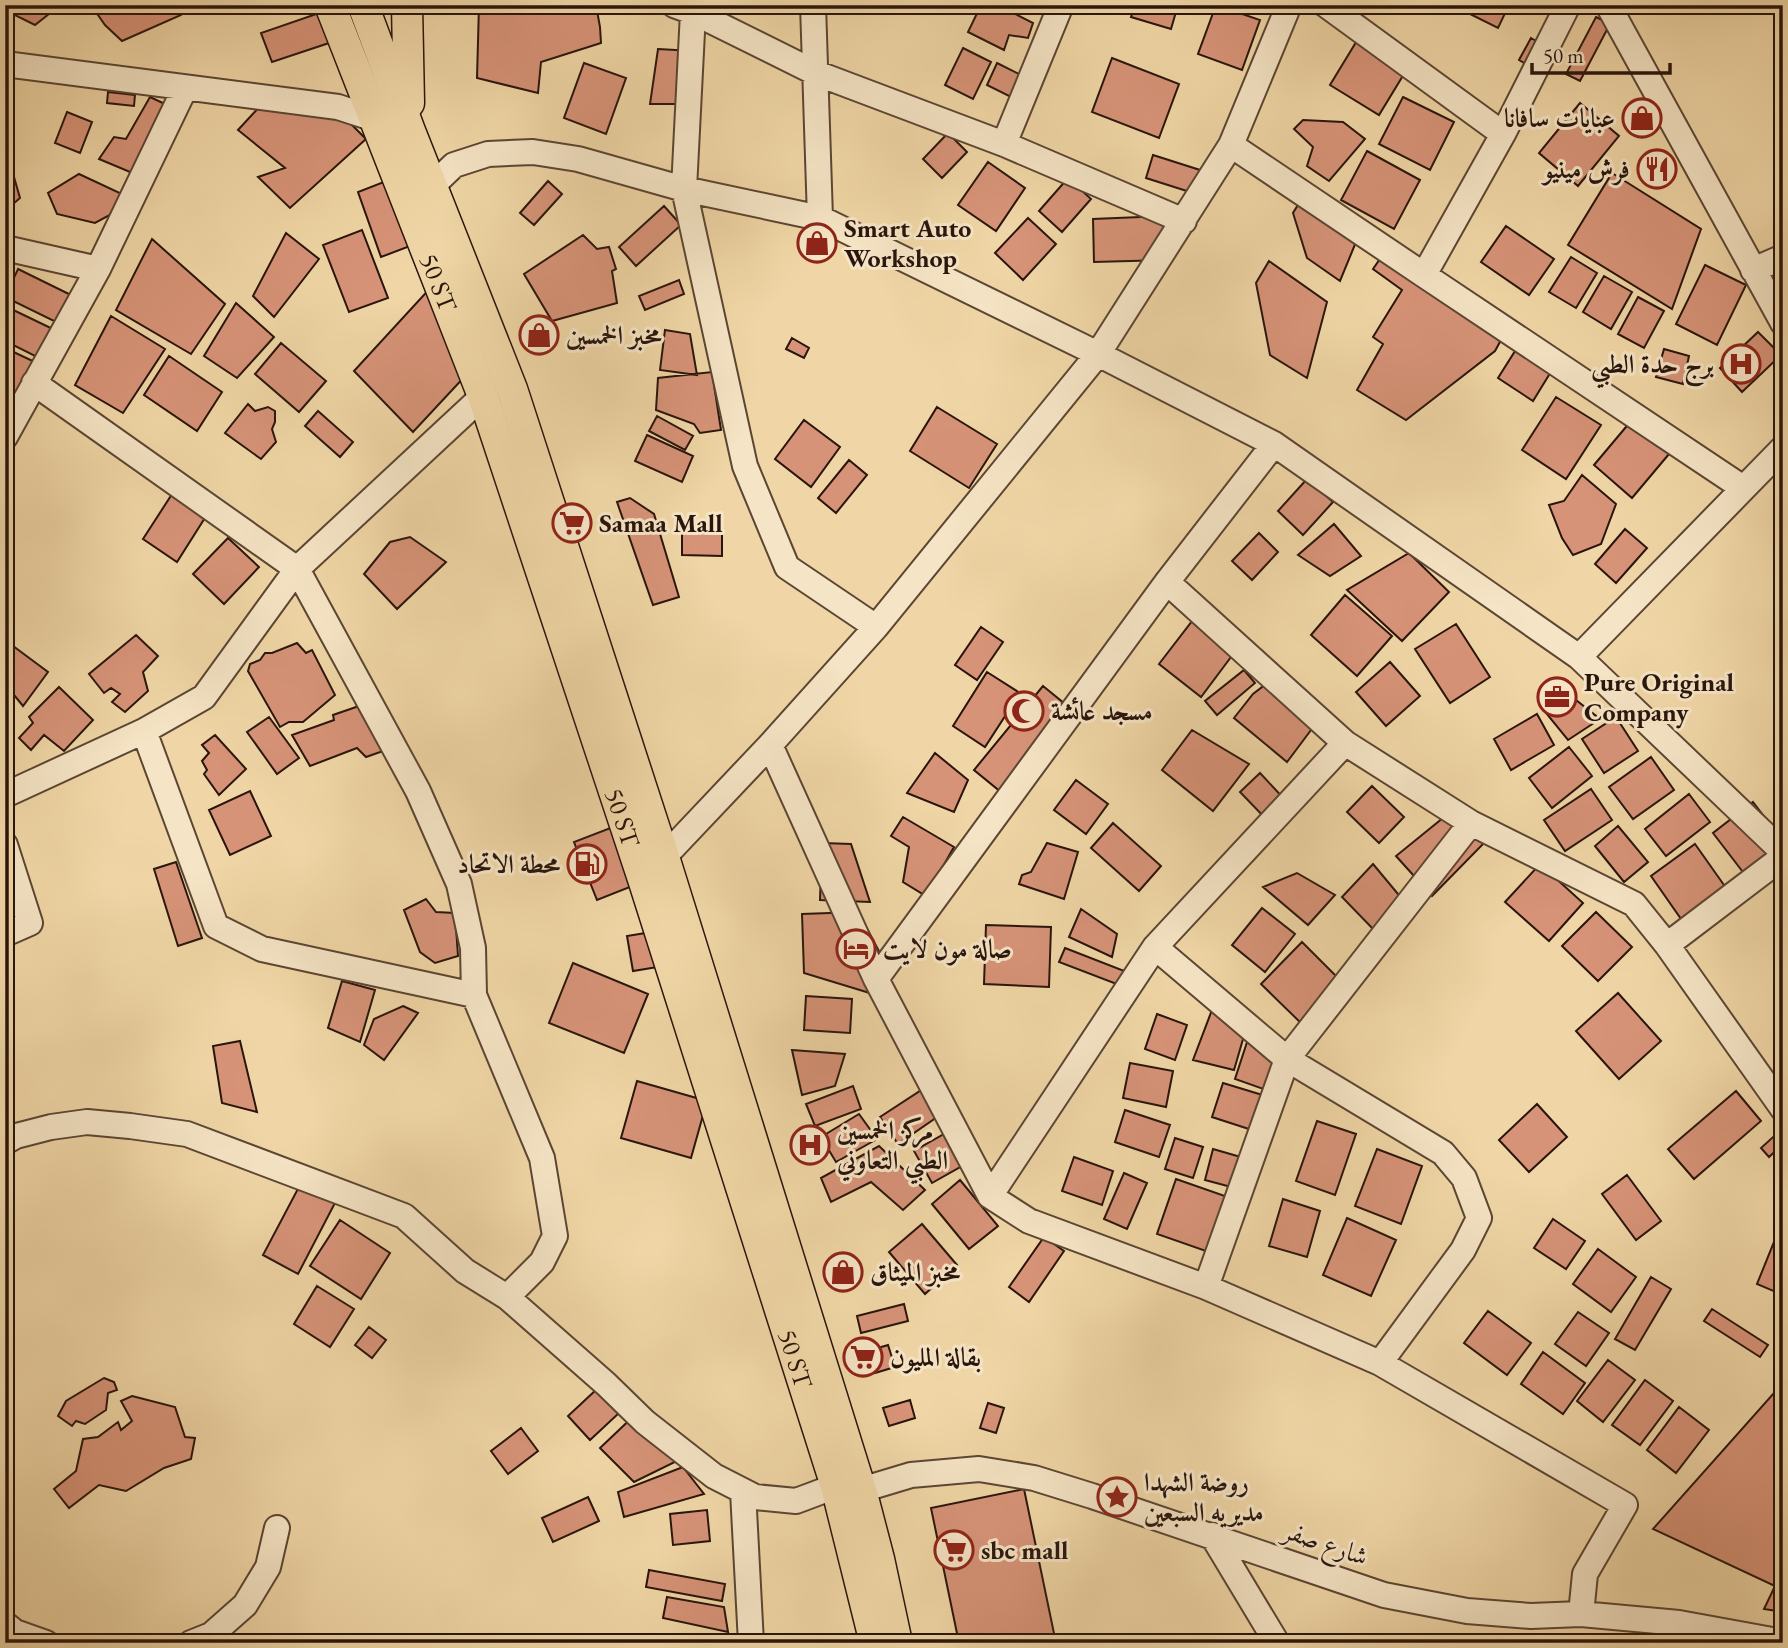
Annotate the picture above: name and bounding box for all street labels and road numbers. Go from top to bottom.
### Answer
street label: 50 ST [412,249,466,317]
street label: 50 ST [597,784,648,852]
street label: 50 ST [770,1325,821,1393]
street label: شارع صفر [1275,1512,1373,1578]

